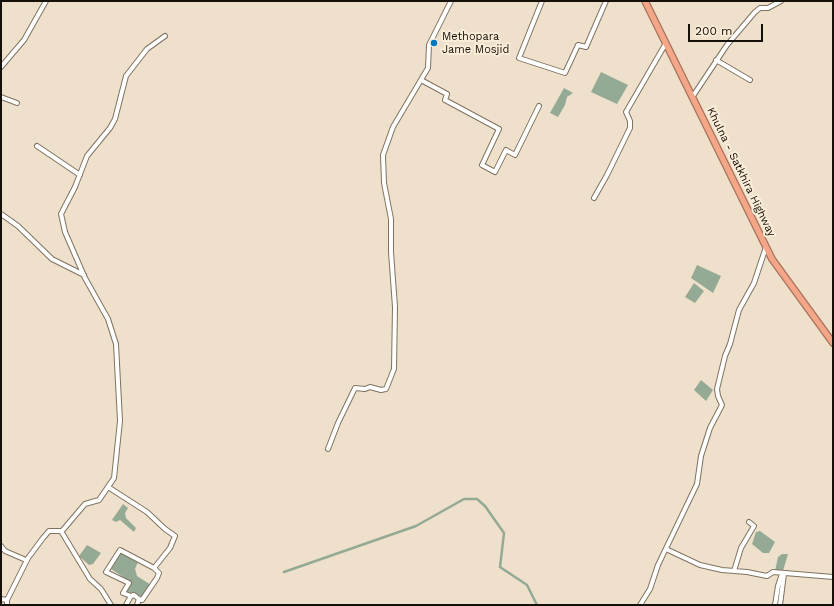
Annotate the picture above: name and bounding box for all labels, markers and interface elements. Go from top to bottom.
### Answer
scale bar [690,16,765,42]
text: 200 m [695,24,732,38]
place label: Methopara Jame Mosjid [442,30,509,56]
marker: Methopara Jame Mosjid [429,38,439,48]
street label: Khulna - Satkhira Highway [704,105,778,239]

